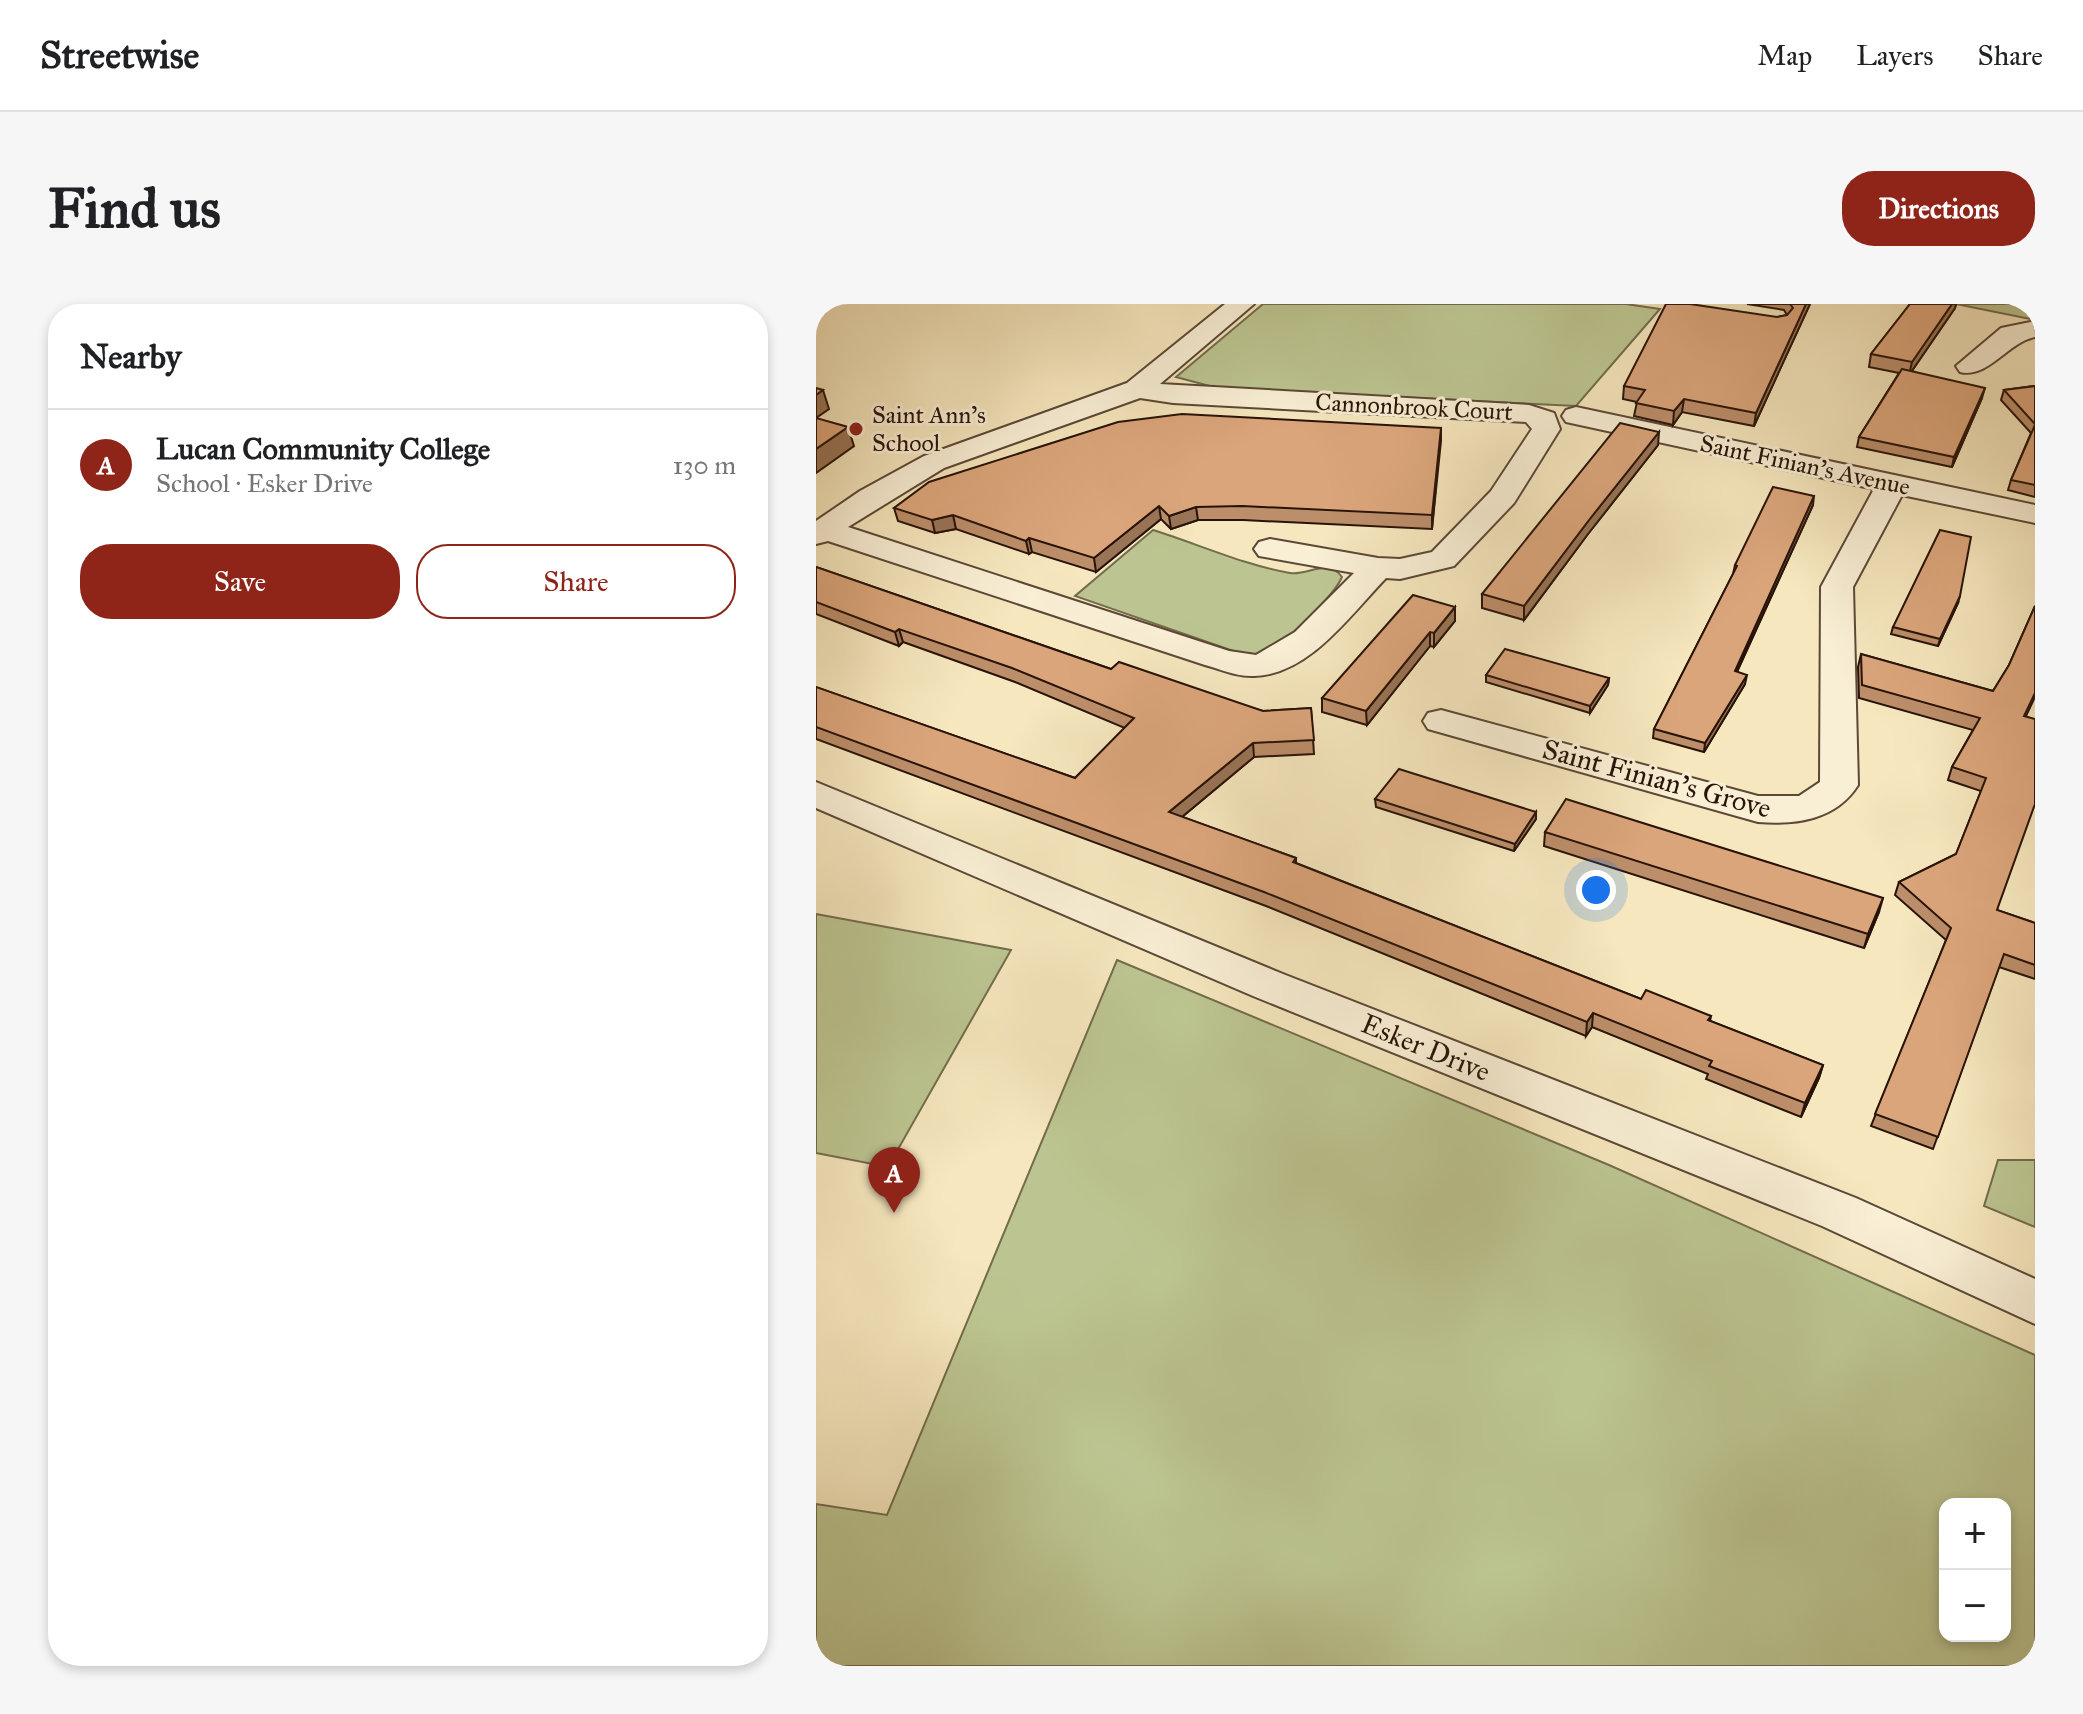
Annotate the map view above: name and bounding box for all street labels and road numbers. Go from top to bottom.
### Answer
street label: Cannonbrook Court [1314,387,1514,427]
street label: Saint Finian's Avenue [1697,428,1913,502]
street label: Saint Finian's Grove [1539,731,1775,826]
street label: Esker Drive [1356,1006,1495,1089]

